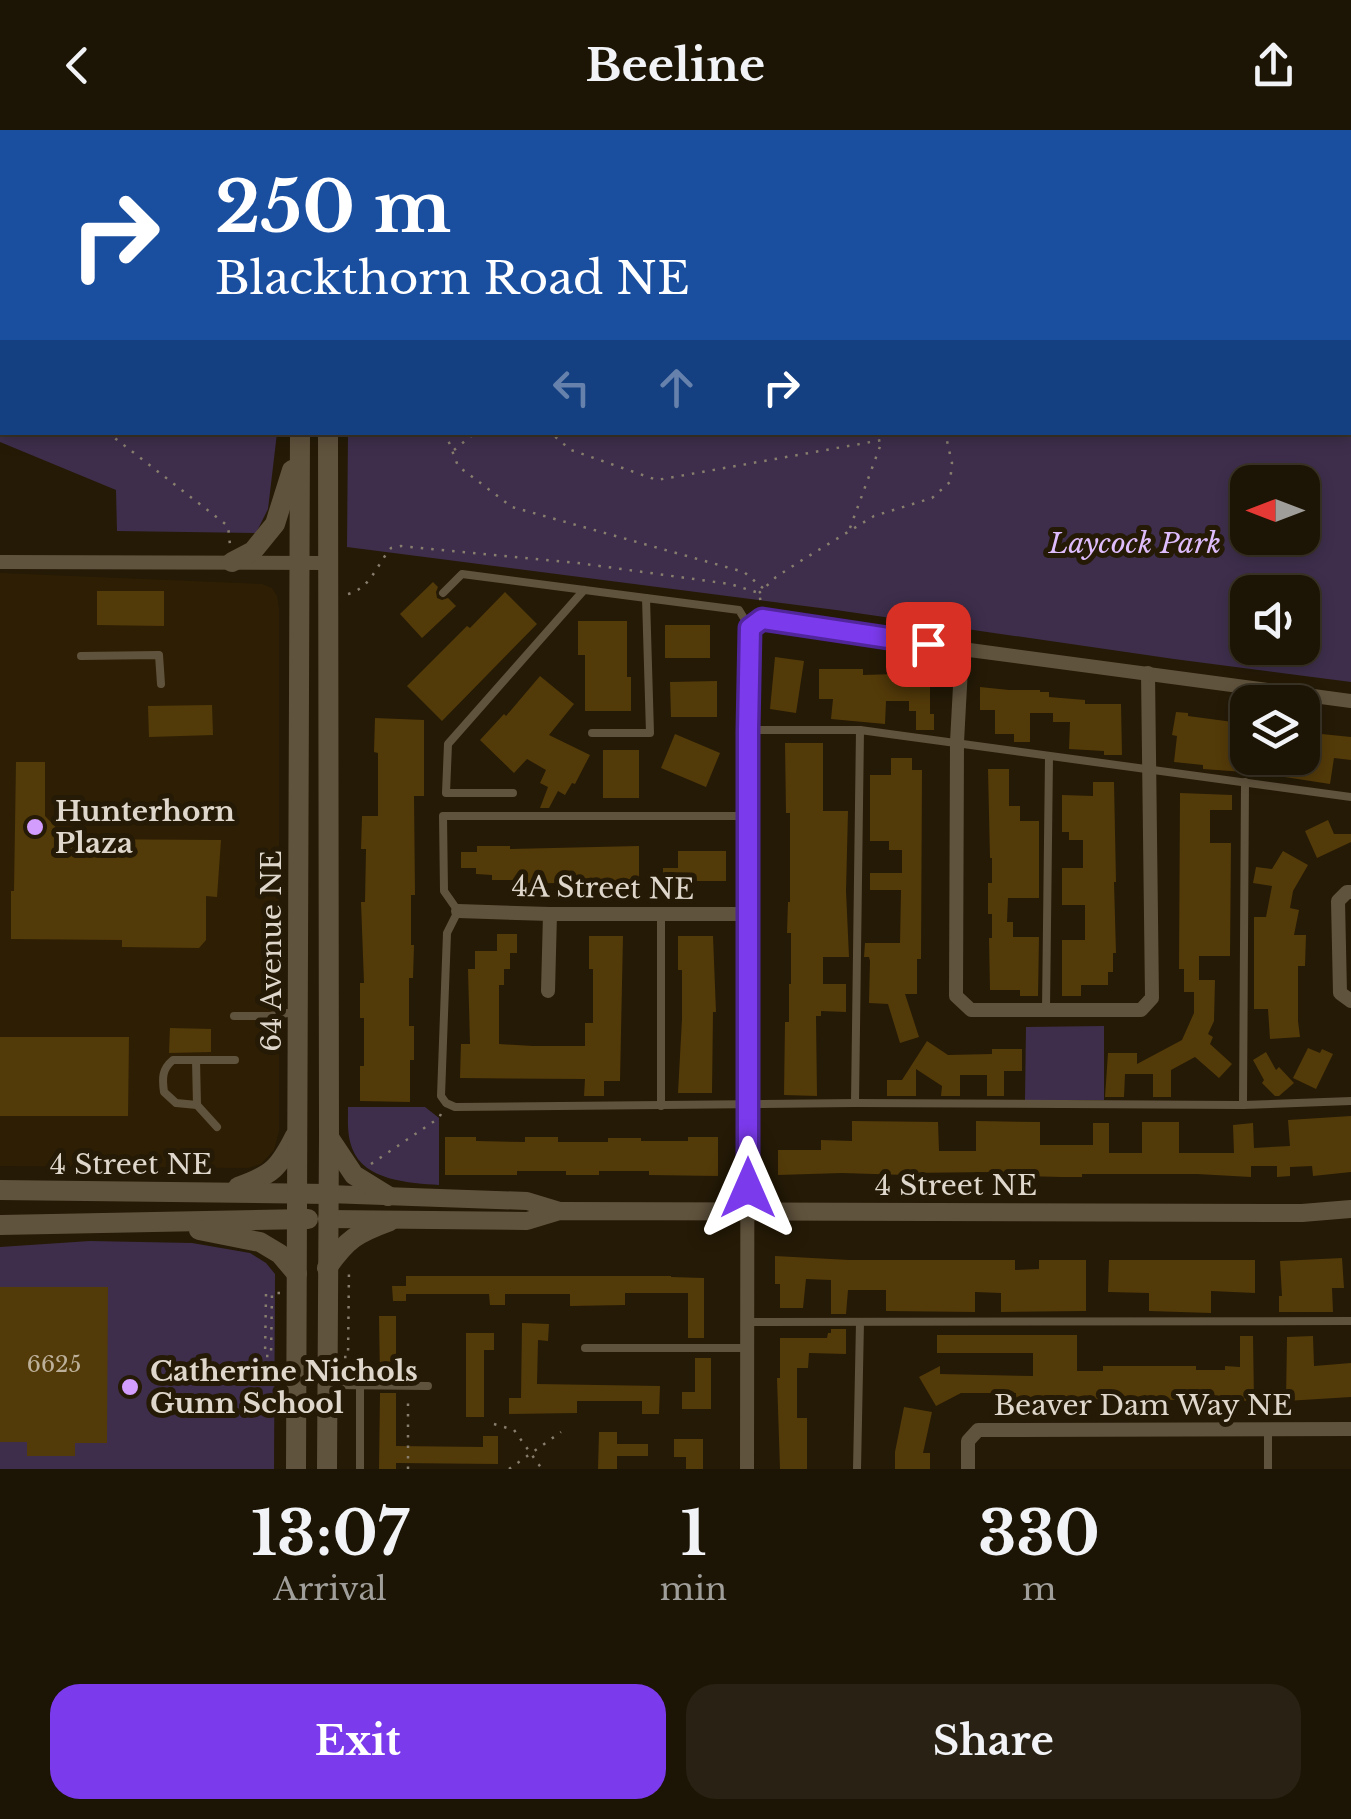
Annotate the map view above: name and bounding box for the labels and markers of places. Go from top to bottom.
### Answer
pin [886,602,971,687]
place label: Hunterhorn Plaza [55,794,235,861]
marker: Hunterhorn Plaza [24,816,46,838]
place label: Catherine Nichols Gunn School [150,1354,418,1421]
marker: Catherine Nichols Gunn School [119,1376,141,1398]

